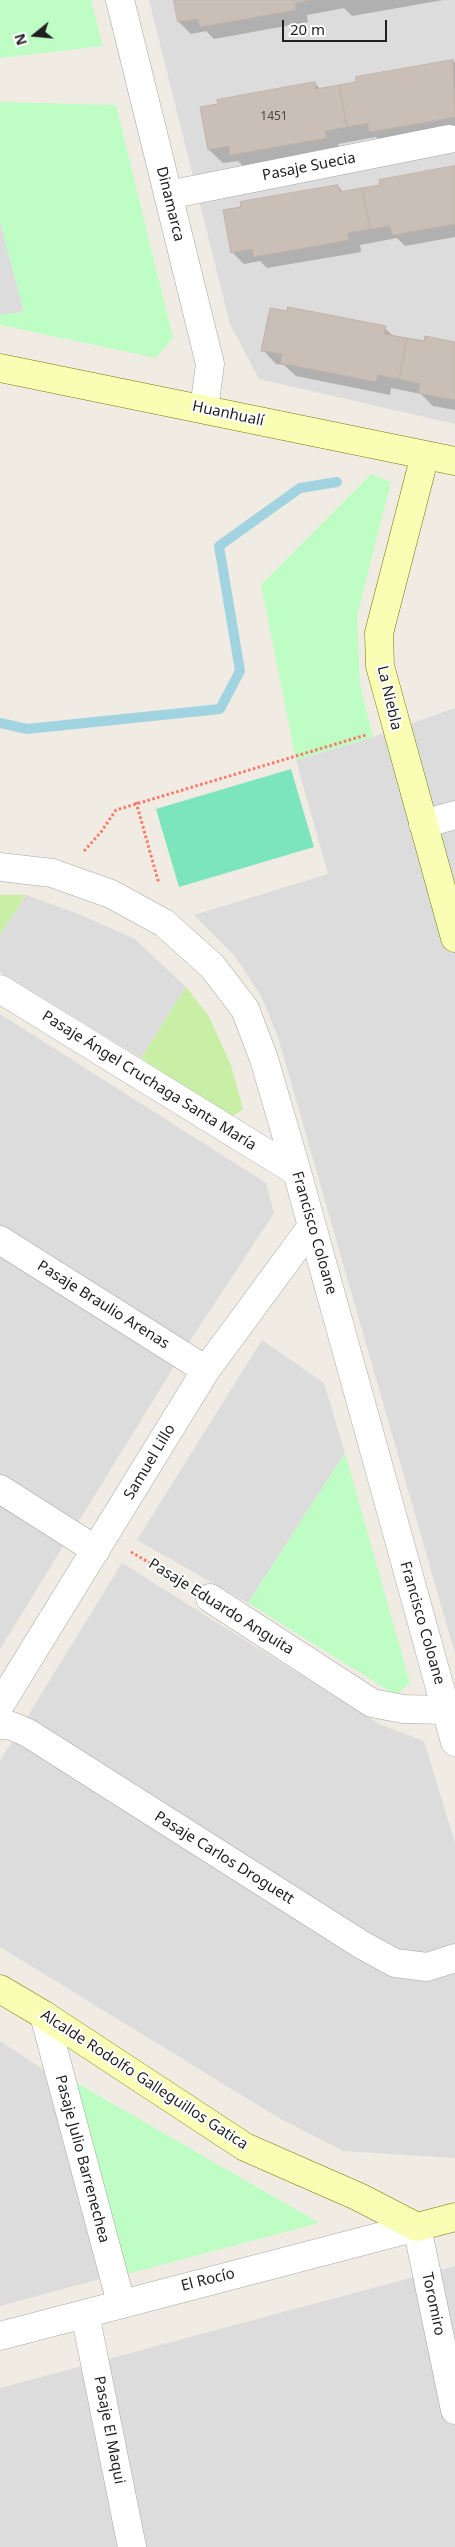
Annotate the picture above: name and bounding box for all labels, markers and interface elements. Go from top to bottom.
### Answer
north arrow [10,10,60,60]
scale bar [285,10,390,42]
text: 20 m [290,19,325,39]
text: N [9,31,31,48]
house number: 1451 [260,110,288,124]
street label: Pasaje Suecia [261,149,357,185]
street label: Dinamarca [152,165,188,243]
street label: Huanhualí [191,398,265,430]
street label: La Niebla [373,664,405,732]
street label: Pasaje Ángel Cruchaga Santa María [39,1007,259,1155]
street label: Francisco Coloane [288,1169,340,1297]
street label: Pasaje Braulio Arenas [34,1257,172,1353]
street label: Samuel Lillo [120,1421,180,1503]
street label: Pasaje Eduardo Anguita [145,1555,297,1659]
street label: Francisco Coloane [396,1559,448,1687]
street label: Pasaje Carlos Droguett [151,1808,297,1908]
street label: Alcalde Rodolfo Galleguillos Gatica [37,2006,251,2154]
street label: Pasaje Julio Barrenechea [51,2073,113,2245]
street label: El Rocío [179,2265,237,2295]
street label: Toromiro [418,2271,448,2337]
street label: Pasaje El Maqui [90,2374,128,2486]

